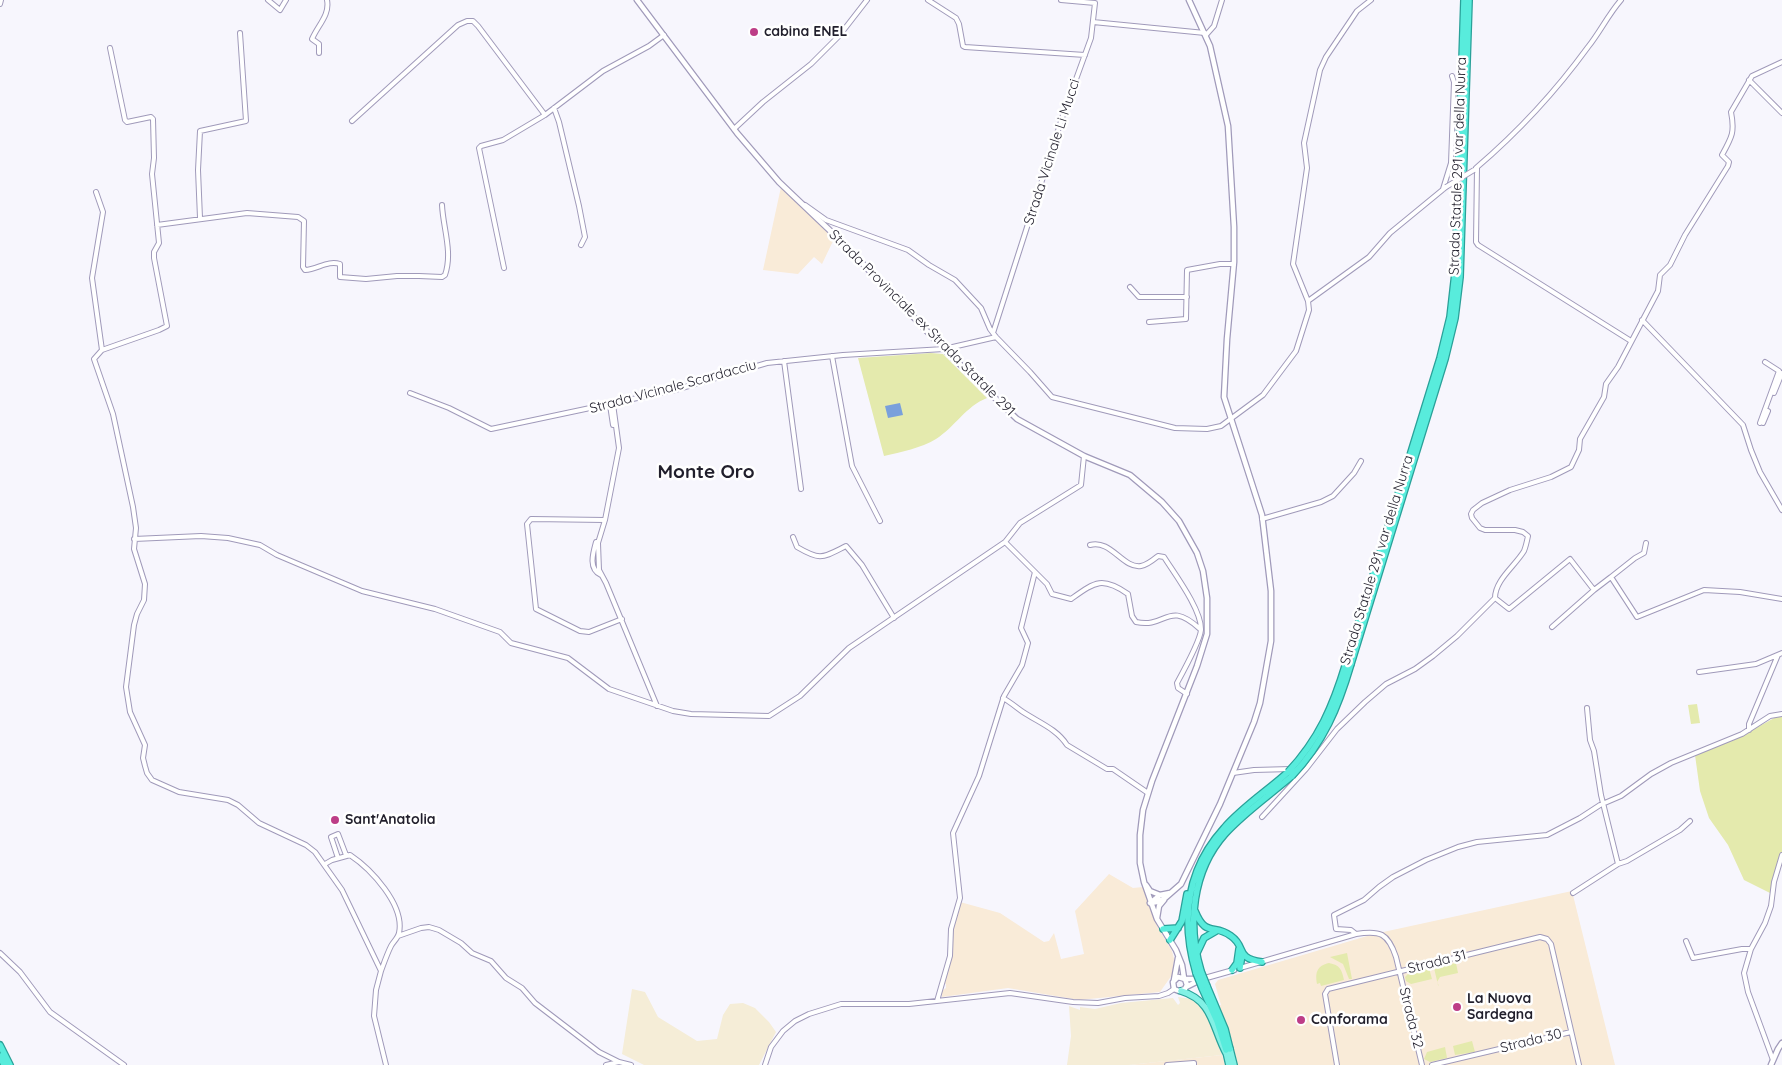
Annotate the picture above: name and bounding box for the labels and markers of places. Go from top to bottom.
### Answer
place label: cabina ENEL [764,24,847,40]
marker: cabina ENEL [748,26,760,38]
place label: Sant'Anatolia [345,812,436,828]
marker: Sant'Anatolia [329,814,341,826]
place label: La Nuova Sardegna [1467,991,1533,1024]
marker: La Nuova Sardegna [1451,1001,1463,1013]
place label: Conforama [1311,1012,1388,1028]
marker: Conforama [1295,1014,1307,1026]

